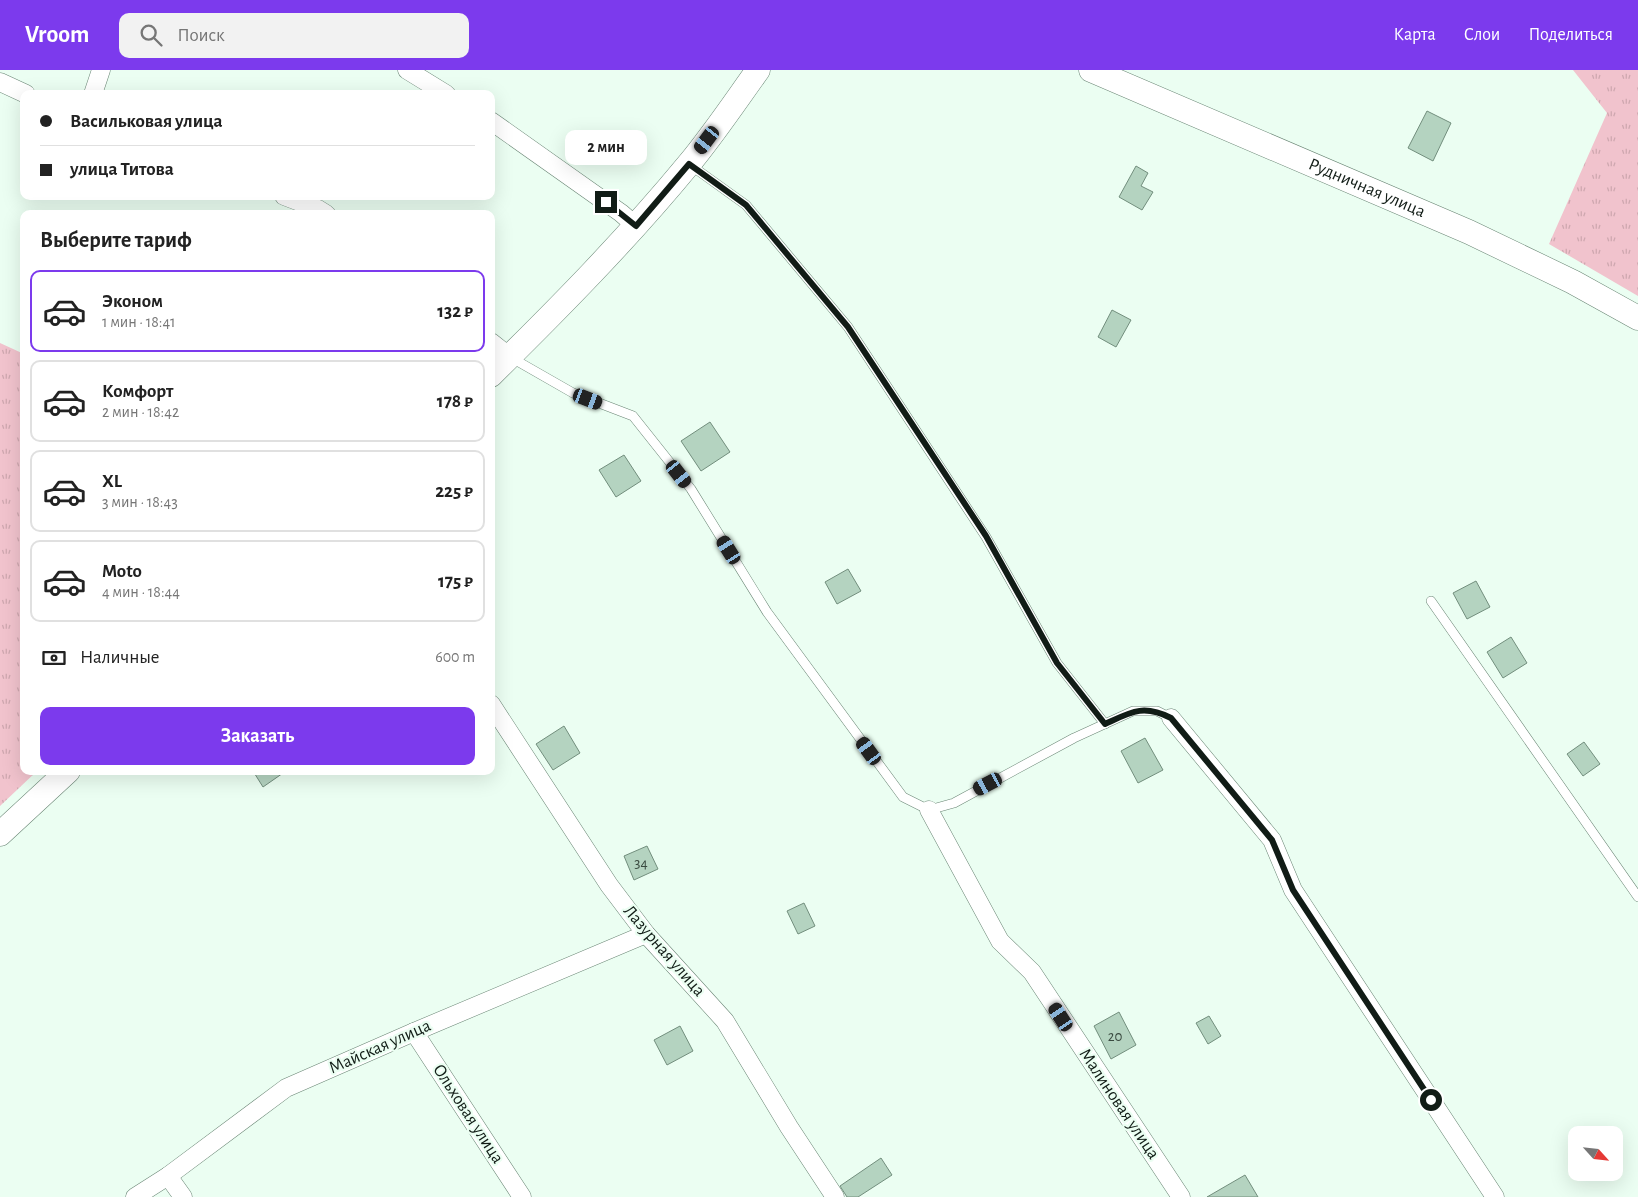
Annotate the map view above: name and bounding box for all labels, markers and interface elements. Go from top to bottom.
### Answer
search box [119,13,469,58]
icon: search [137,21,165,49]
text: Vroom [25,23,89,47]
text: Поиск [177,26,225,45]
text: Карта [1394,26,1436,44]
text: Слои [1464,26,1500,44]
text: Поделиться [1528,26,1613,44]
text: Васильковая улица [70,112,223,131]
car [691,124,722,156]
callout: 2 мин [565,129,647,164]
text: 2 мин [587,139,625,155]
street label: Рудничная улица [1306,155,1428,221]
text: улица Титова [70,160,174,179]
route end [595,191,617,213]
text: Выберите тариф [40,229,192,251]
icon: car [42,289,87,334]
text: Эконом [102,292,163,311]
text: 132 ₽ [437,302,473,321]
text: 1 мин · 18:41 [102,314,176,330]
icon: car [42,379,87,424]
text: Комфорт [102,382,173,401]
car [571,387,604,411]
text: 178 ₽ [437,392,473,411]
text: 2 мин · 18:42 [102,404,179,420]
car [663,458,694,490]
icon: car [42,469,87,514]
text: XL [102,472,122,491]
text: 225 ₽ [435,482,473,501]
text: 3 мин · 18:43 [102,494,178,510]
car [714,533,743,567]
icon: car [42,559,87,604]
text: Moto [102,562,142,581]
text: 175 ₽ [438,572,473,591]
text: 4 мин · 18:44 [102,584,180,600]
icon: cash [40,644,68,672]
text: Наличные [80,648,160,667]
text: 600 m [435,649,475,665]
button: Заказать [40,707,475,765]
car [854,734,883,768]
car [971,770,1004,798]
house number: 34 [634,856,648,871]
street label: Лазурная улица [620,902,708,1000]
car [1046,1000,1075,1034]
street label: Майская улица [326,1017,434,1077]
house number: 20 [1108,1029,1122,1044]
street label: Малиновая улица [1075,1045,1163,1163]
street label: Ольховая улица [429,1061,507,1167]
route start [1420,1089,1442,1111]
north arrow [1568,1126,1622,1181]
map controls [1568,1126,1623,1181]

